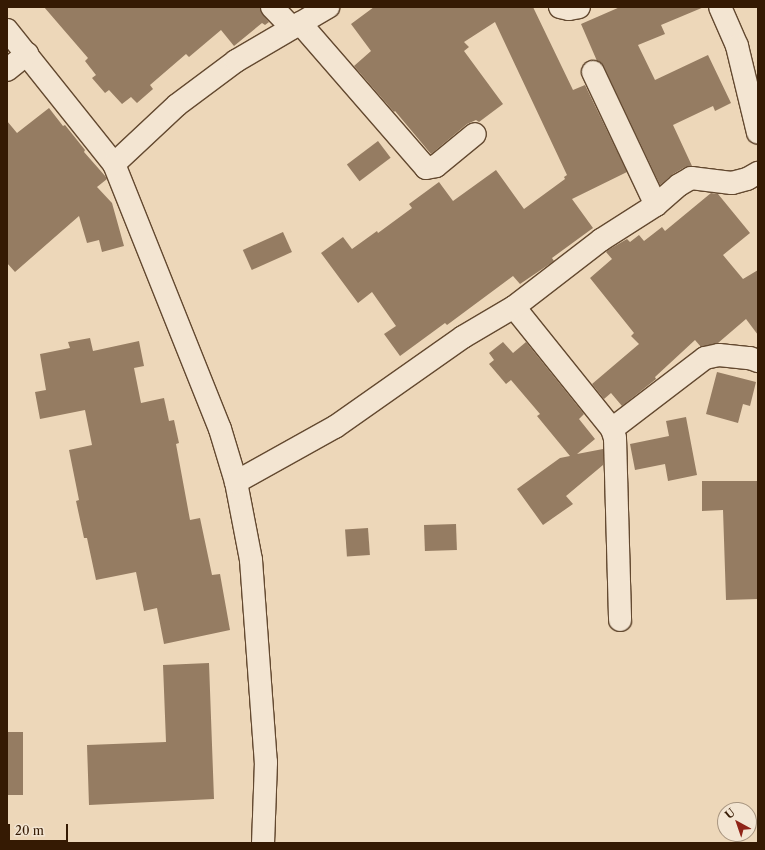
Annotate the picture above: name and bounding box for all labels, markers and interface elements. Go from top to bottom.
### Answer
north arrow [717,802,757,842]
text: U [722,805,738,822]
scale bar [10,816,70,842]
text: 20 m [15,823,44,838]

